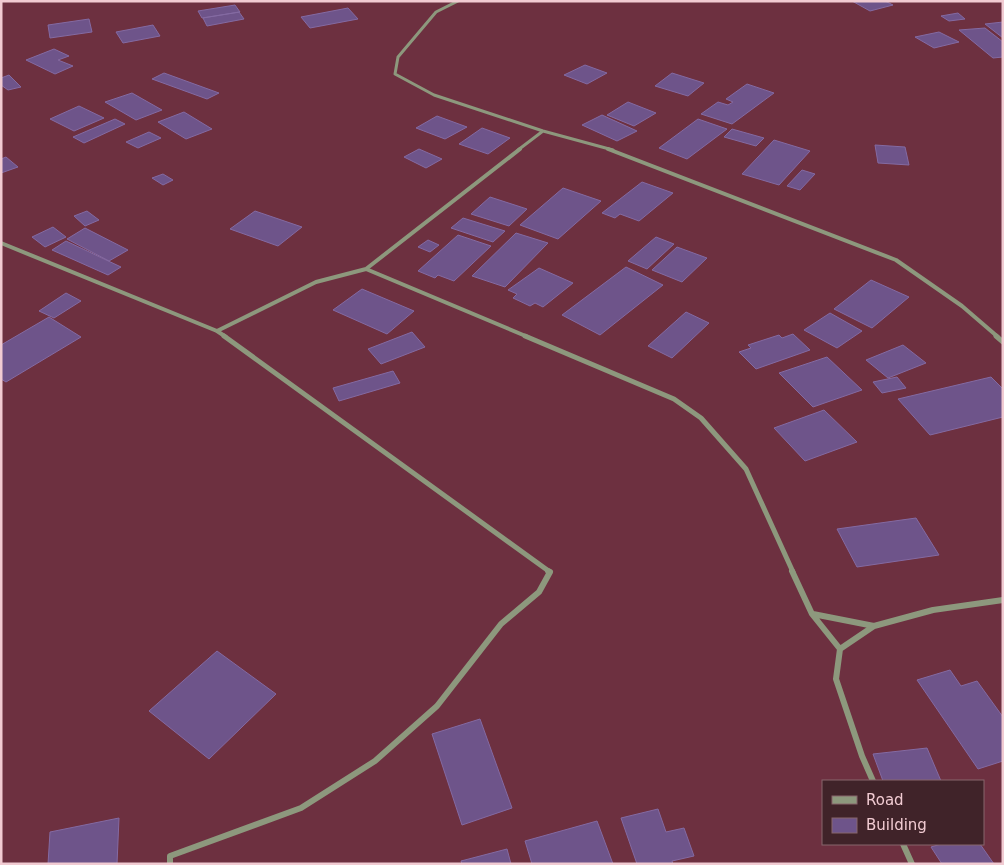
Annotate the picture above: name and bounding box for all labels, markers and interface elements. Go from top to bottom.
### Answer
legend [822,780,984,845]
text: Road [866,791,904,809]
text: Building [866,816,927,834]

